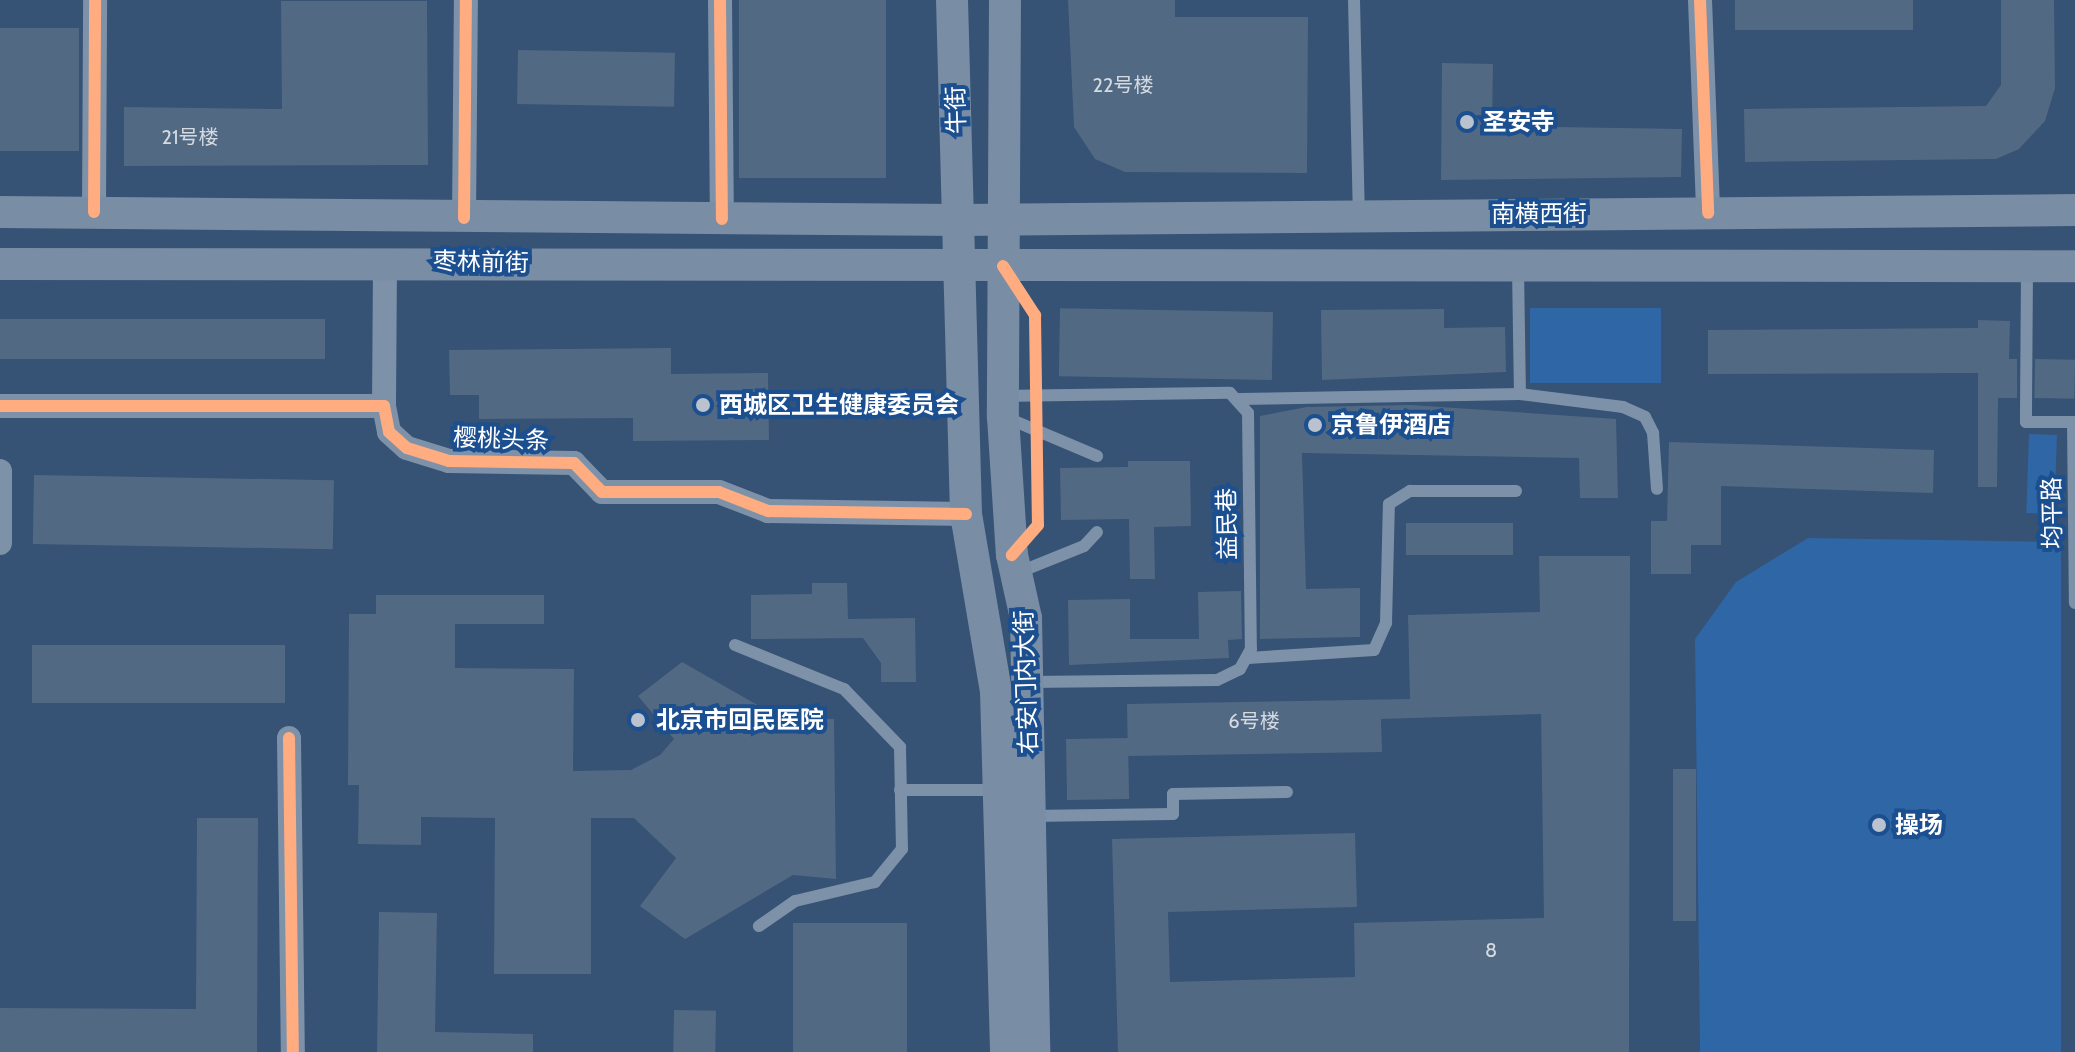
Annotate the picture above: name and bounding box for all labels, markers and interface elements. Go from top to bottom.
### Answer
house number: 22号楼 [1093,73,1153,97]
street label: 牛街 [941,86,971,134]
place label: 圣安寺 [1483,108,1555,136]
marker: 圣安寺 [1458,113,1476,131]
house number: 21号楼 [162,125,218,149]
street label: 南横西街 [1491,200,1587,228]
street label: 枣林前街 [433,247,529,277]
place label: 西城区卫生健康委员会 [719,391,959,419]
marker: 西城区卫生健康委员会 [694,396,712,414]
place label: 京鲁伊酒店 [1331,411,1451,439]
marker: 京鲁伊酒店 [1306,416,1324,434]
street label: 樱桃头条 [453,423,549,455]
street label: 均平路 [2037,477,2067,549]
street label: 益民巷 [1212,488,1242,560]
street label: 右安门内大街 [1009,610,1043,754]
place label: 北京市回民医院 [656,706,824,734]
marker: 北京市回民医院 [627,709,649,731]
house number: 6号楼 [1228,709,1280,733]
place label: 操场 [1895,811,1943,839]
marker: 操场 [1870,816,1888,834]
house number: 8 [1485,938,1497,962]

